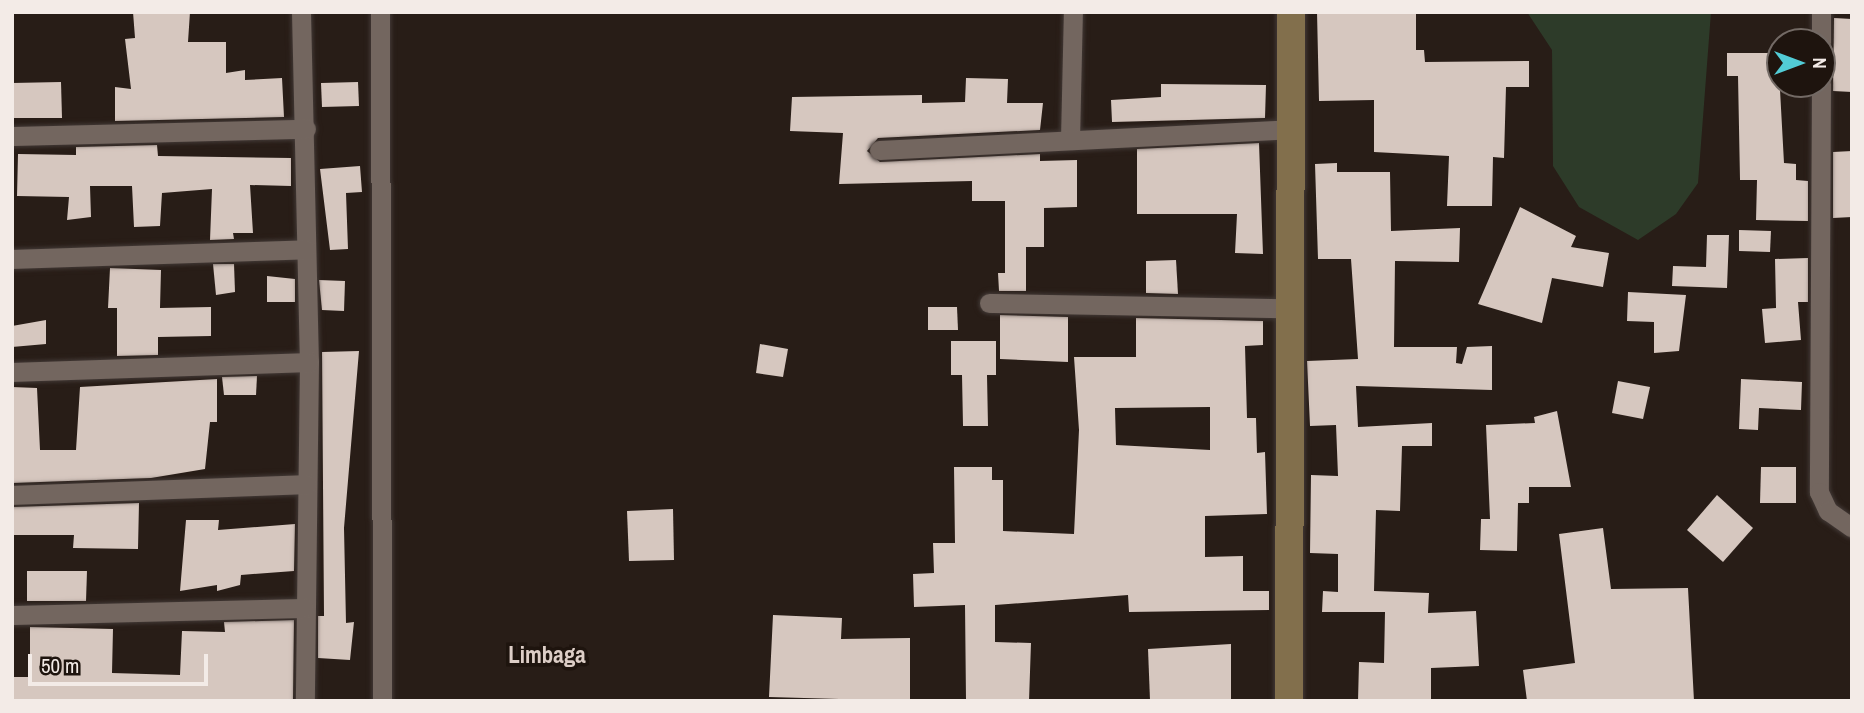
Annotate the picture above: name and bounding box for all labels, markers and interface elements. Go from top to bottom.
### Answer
north arrow [1766,28,1836,98]
text: N [1807,57,1833,69]
scale bar [32,640,212,684]
district label: Limbaga [508,641,586,669]
text: 50 m [41,651,79,680]

